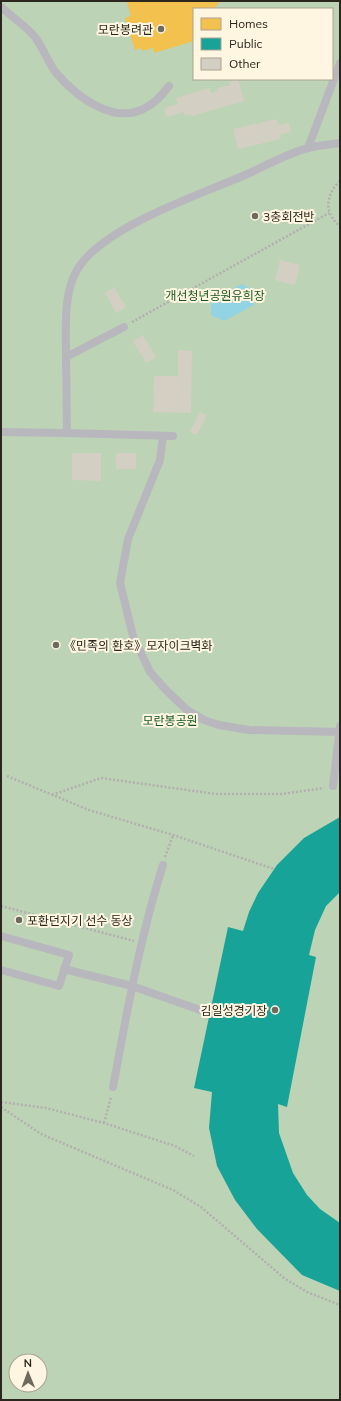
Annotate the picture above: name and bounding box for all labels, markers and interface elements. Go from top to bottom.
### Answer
legend [193,8,333,80]
text: Homes [229,16,268,31]
place label: 모란봉려관 [98,22,153,37]
marker: 모란봉려관 [156,24,166,34]
text: Public [229,36,263,51]
text: Other [229,56,261,71]
place label: 3충회전반 [263,209,314,224]
marker: 3충회전반 [250,211,260,221]
park label: 개선청년공원유희장 [165,288,265,303]
place label: 《민족의 환호》모자이크벽화 [64,638,213,653]
marker: 《민족의 환호》모자이크벽화 [51,640,61,650]
park label: 모란봉공원 [142,713,198,728]
place label: 포환던지기 선수 동상 [27,913,133,928]
marker: 포환던지기 선수 동상 [14,915,24,925]
place label: 김일성경기장 [201,1003,267,1018]
marker: 김일성경기장 [270,1005,280,1015]
north arrow [8,1353,48,1393]
text: N [24,1356,32,1370]

